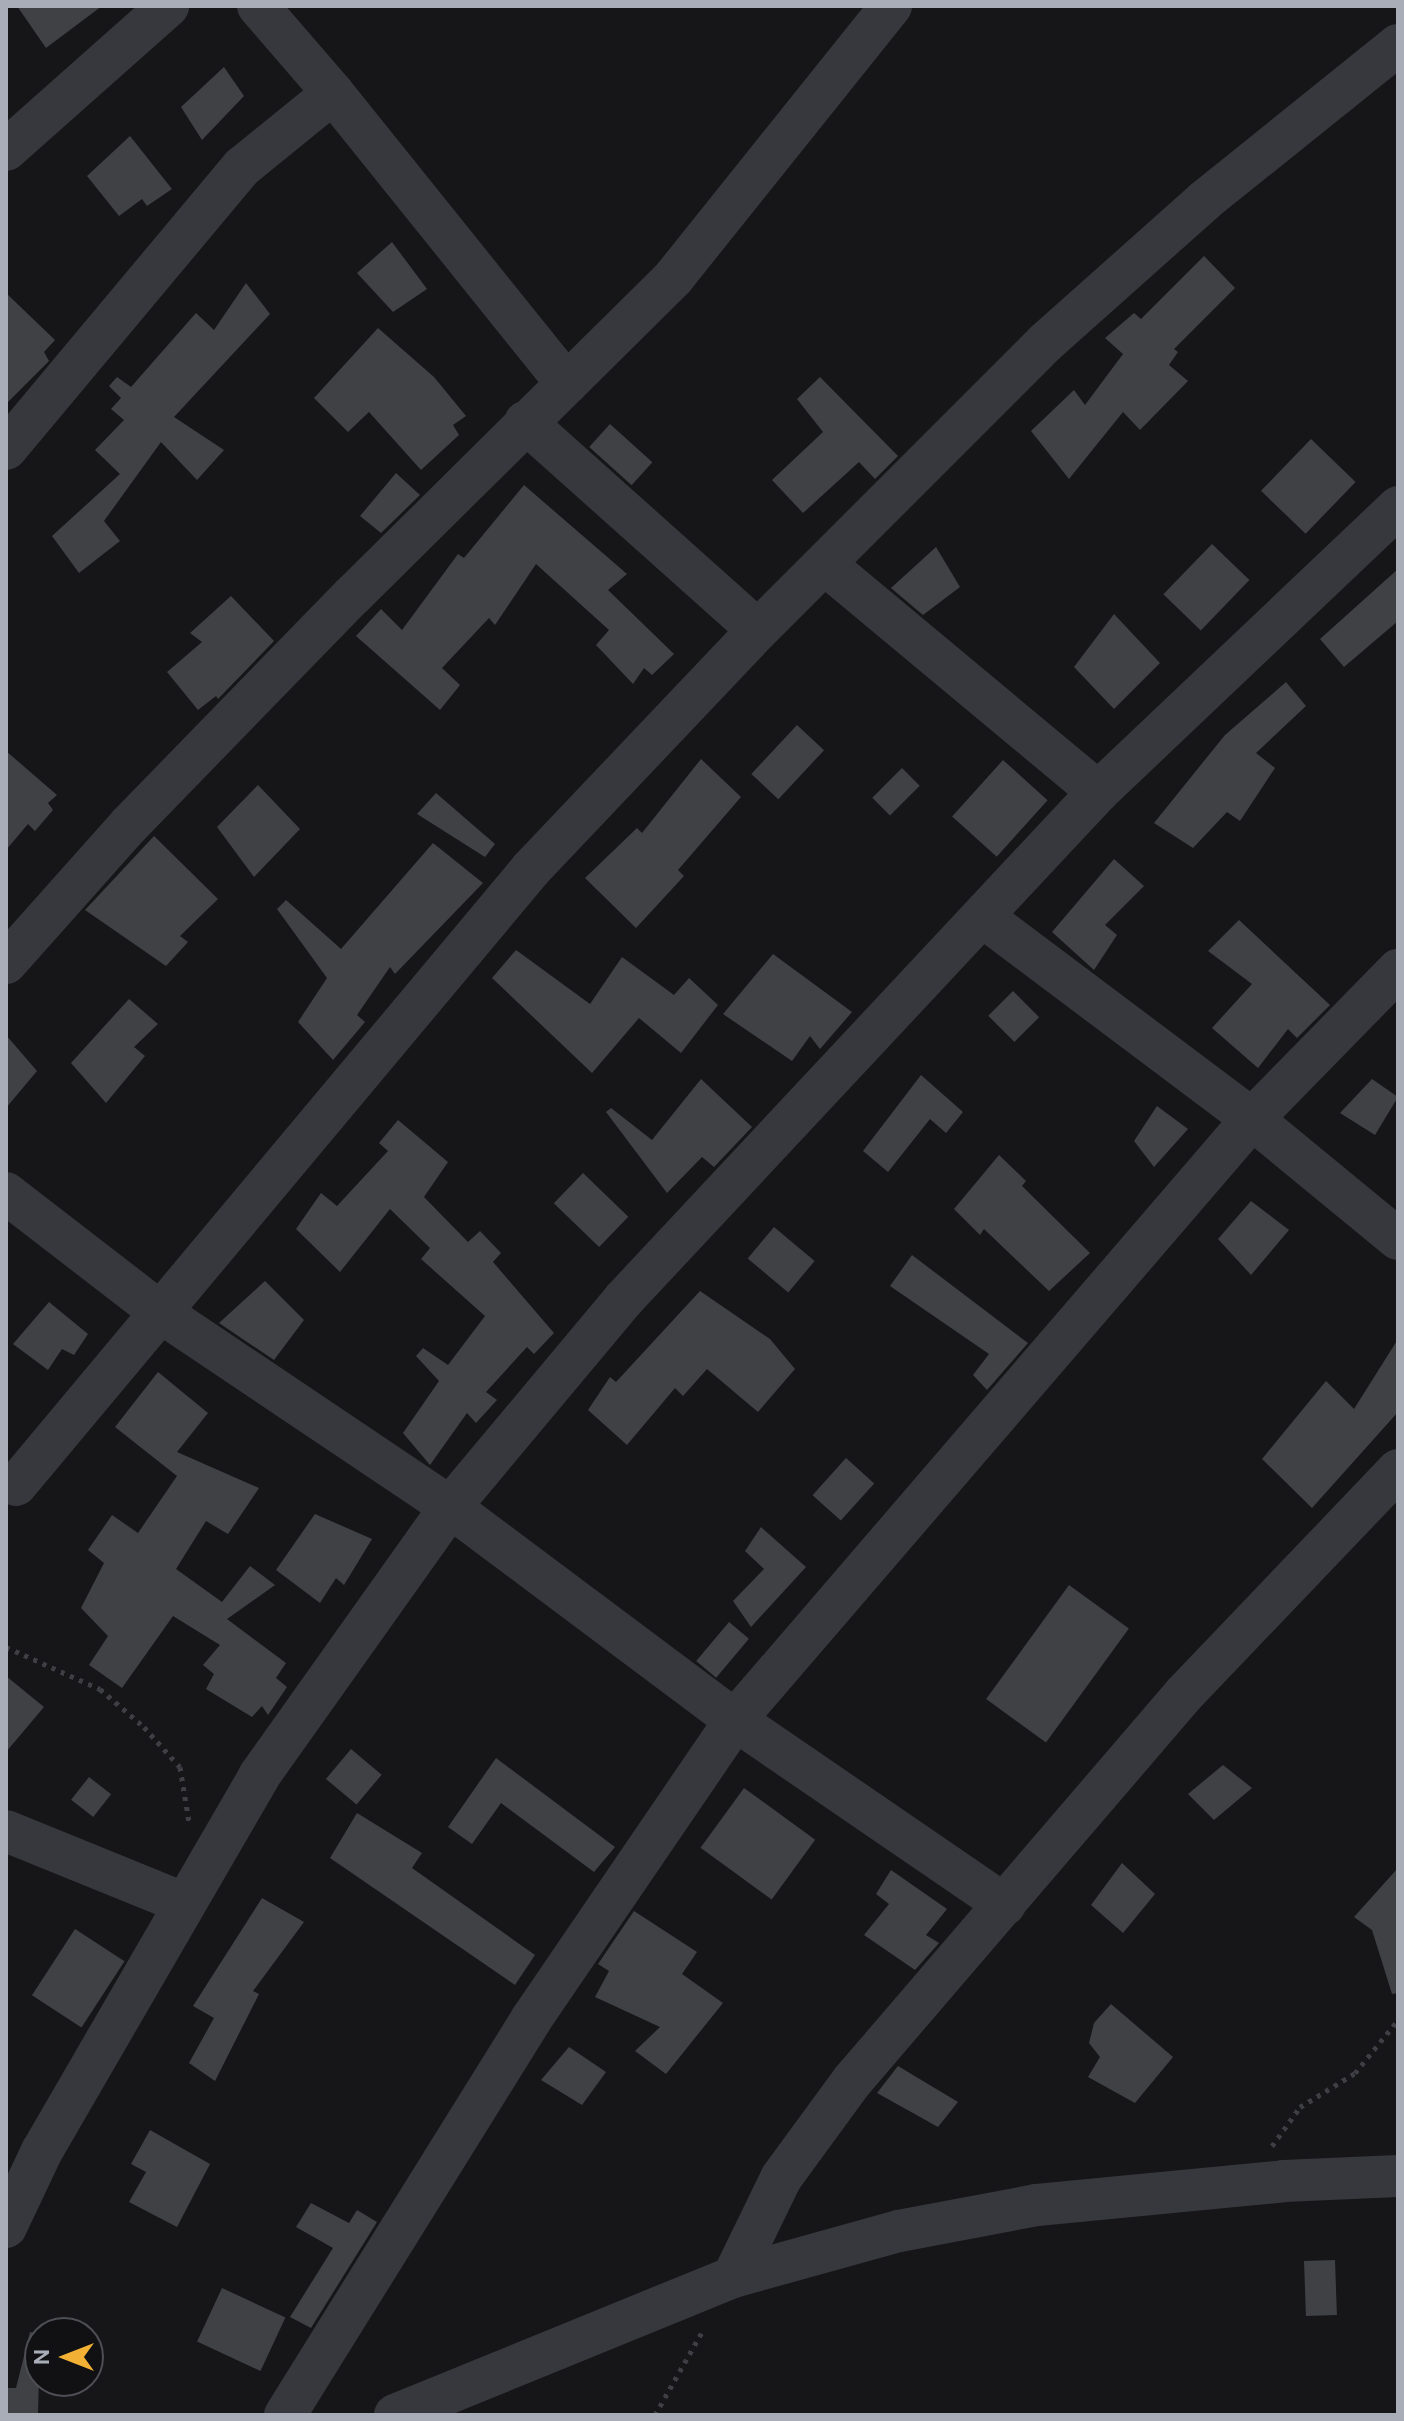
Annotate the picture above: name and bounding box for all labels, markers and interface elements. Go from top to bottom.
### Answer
north arrow [24,2317,104,2397]
text: N [27,2349,56,2365]

